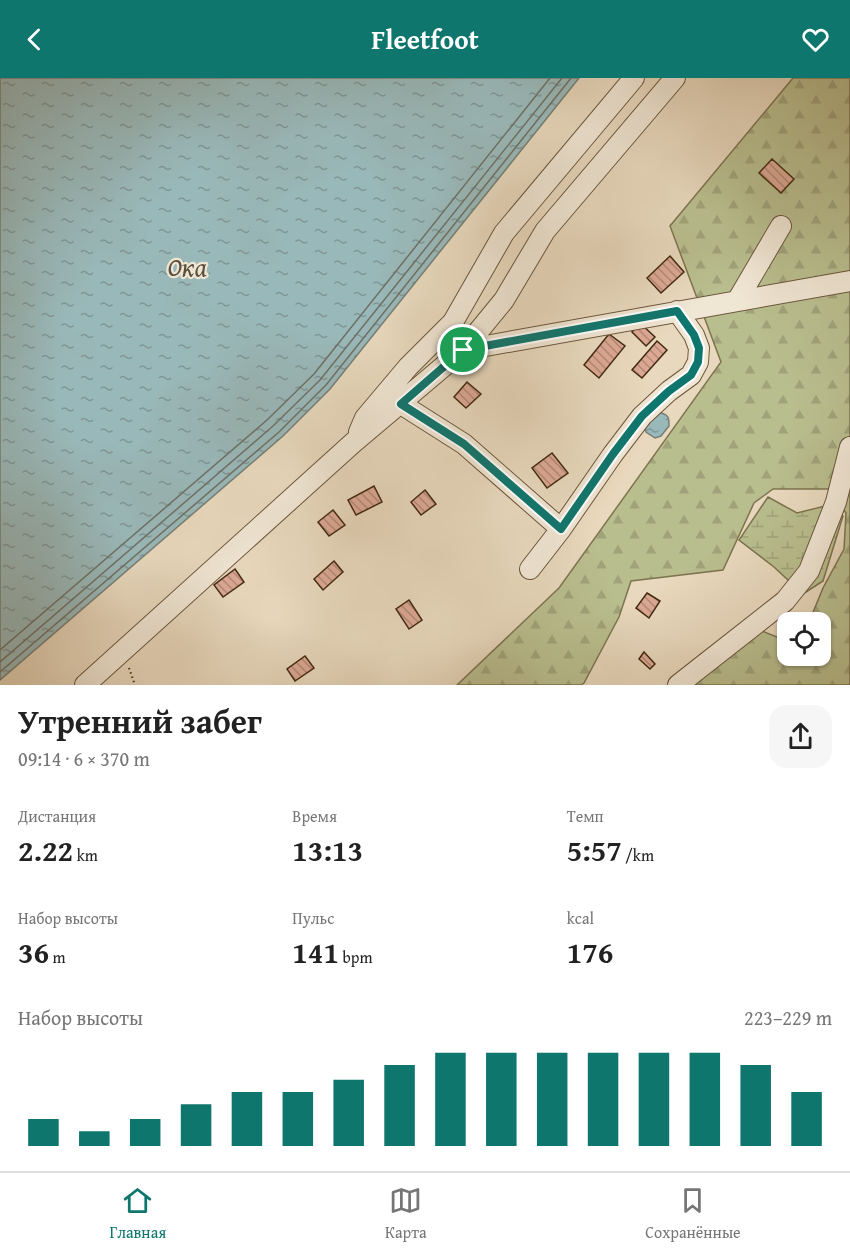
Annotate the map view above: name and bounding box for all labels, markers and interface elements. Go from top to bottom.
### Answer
text: Fleetfoot [371,19,479,59]
icon: back [18,23,51,56]
icon: heart [799,23,832,56]
water label: Ока [167,247,207,286]
pin [437,324,488,375]
icon: arrive [446,333,479,366]
map controls [777,612,831,666]
button: locate [777,612,831,666]
text: Утренний забег [18,697,262,745]
button: share [769,705,832,768]
text: 09:14 · 6 × 370 m [18,744,150,773]
text: Дистанция [18,804,96,828]
text: Время [292,804,337,828]
text: Темп [567,804,604,828]
text: 2.22 [18,828,73,872]
text: 13:13 [292,828,363,872]
text: 5:57 [567,828,622,872]
text: km [73,843,98,867]
text: /km [622,843,654,867]
text: Набор высоты [18,906,118,930]
text: Пульс [292,906,334,930]
text: kcal [567,906,594,930]
text: 36 [18,930,49,974]
text: 141 [292,930,339,974]
text: 176 [567,930,613,974]
text: m [49,945,66,969]
text: bpm [339,945,372,969]
text: Набор высоты [18,1003,143,1032]
text: 223–229 m [744,1003,832,1032]
tab: Главная [109,1184,166,1244]
tab: Карта [385,1184,427,1244]
tab: Сохранённые [645,1184,741,1244]

